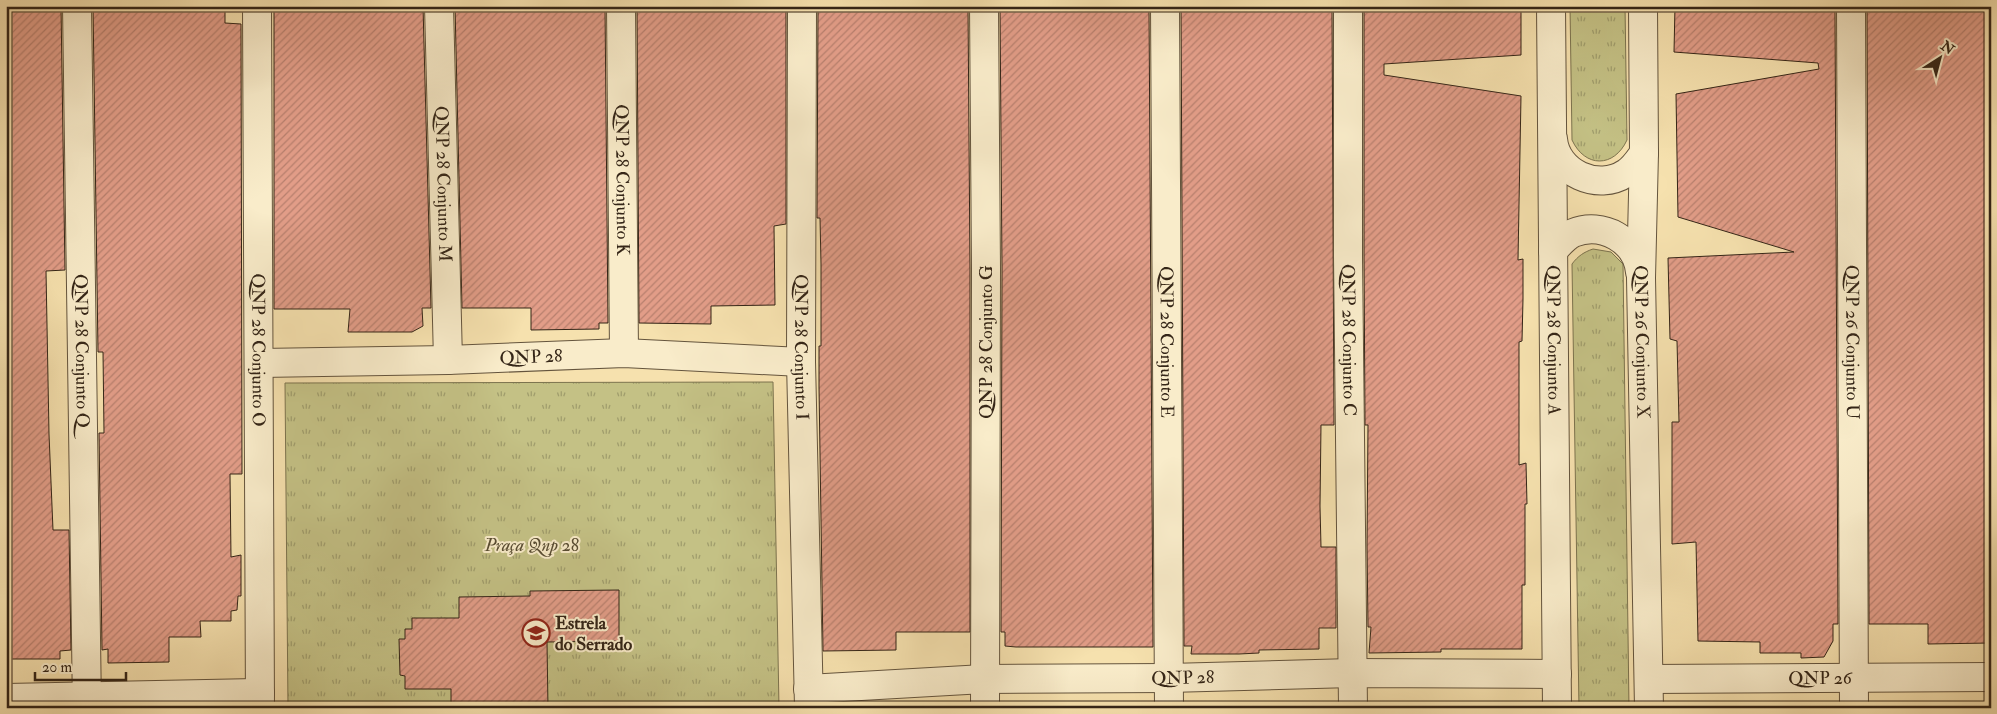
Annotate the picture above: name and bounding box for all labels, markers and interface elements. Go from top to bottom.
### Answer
north arrow [1914,32,1964,82]
text: N [1936,37,1958,59]
street label: QNP 28 Conjunto K [610,104,635,256]
street label: QNP 28 Conjunto M [430,106,457,262]
street label: QNP 28 Conjunto C [1337,264,1361,416]
street label: QNP 28 Conjunto G [975,265,998,419]
street label: QNP 28 Conjunto A [1542,265,1566,416]
street label: QNP 26 Conjunto X [1629,265,1655,419]
street label: QNP 26 Conjunto U [1841,265,1864,419]
street label: QNP 28 Conjunto E [1155,266,1179,418]
street label: QNP 28 Conjunto O [247,273,270,427]
street label: QNP 28 Conjunto Q [69,274,95,440]
street label: QNP 28 Conjunto I [789,274,814,420]
street label: QNP 28 [499,344,563,369]
park label: Praça Qnp 28 [484,534,579,557]
place label: Estrela do Serrado [555,612,633,656]
school or university icon: Estrela do Serrado [521,618,551,648]
scale bar [35,649,126,681]
text: 20 m [42,658,72,677]
street label: QNP 28 [1151,665,1215,690]
street label: QNP 26 [1788,666,1853,690]

